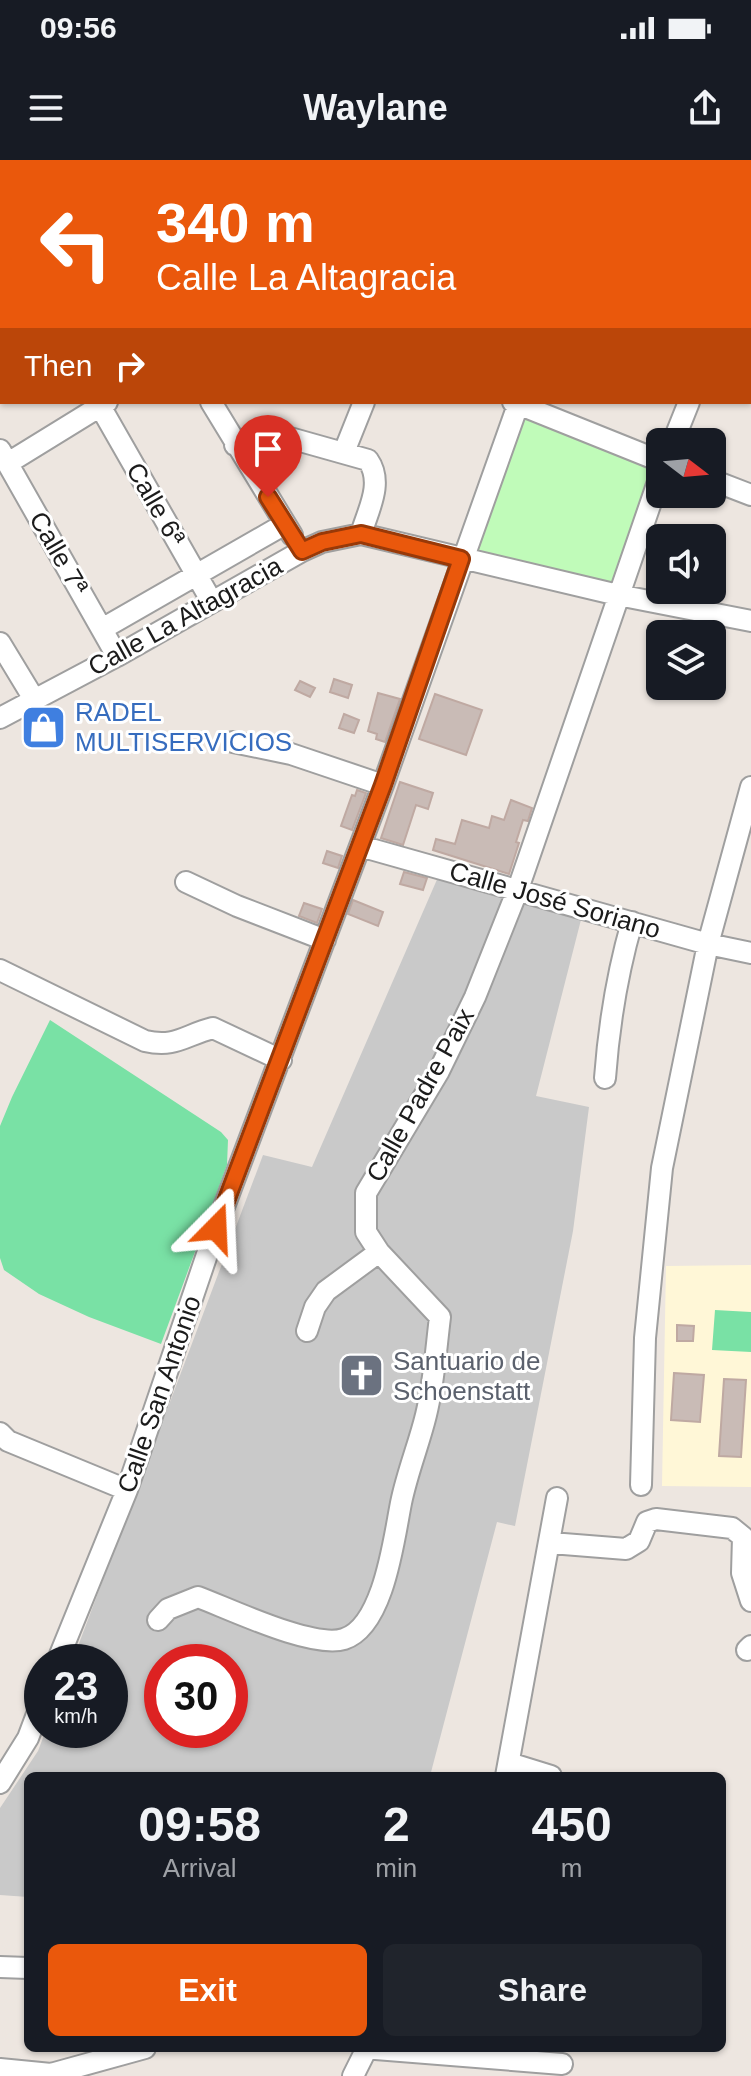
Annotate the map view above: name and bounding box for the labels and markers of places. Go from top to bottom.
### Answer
pin [234,415,302,497]
place label: RADEL MULTISERVICIOS [75,697,292,757]
shop icon: RADEL MULTISERVICIOS [20,703,68,751]
place label: Santuario de Schoenstatt [393,1346,540,1406]
church icon: Santuario de Schoenstatt [338,1352,386,1400]

